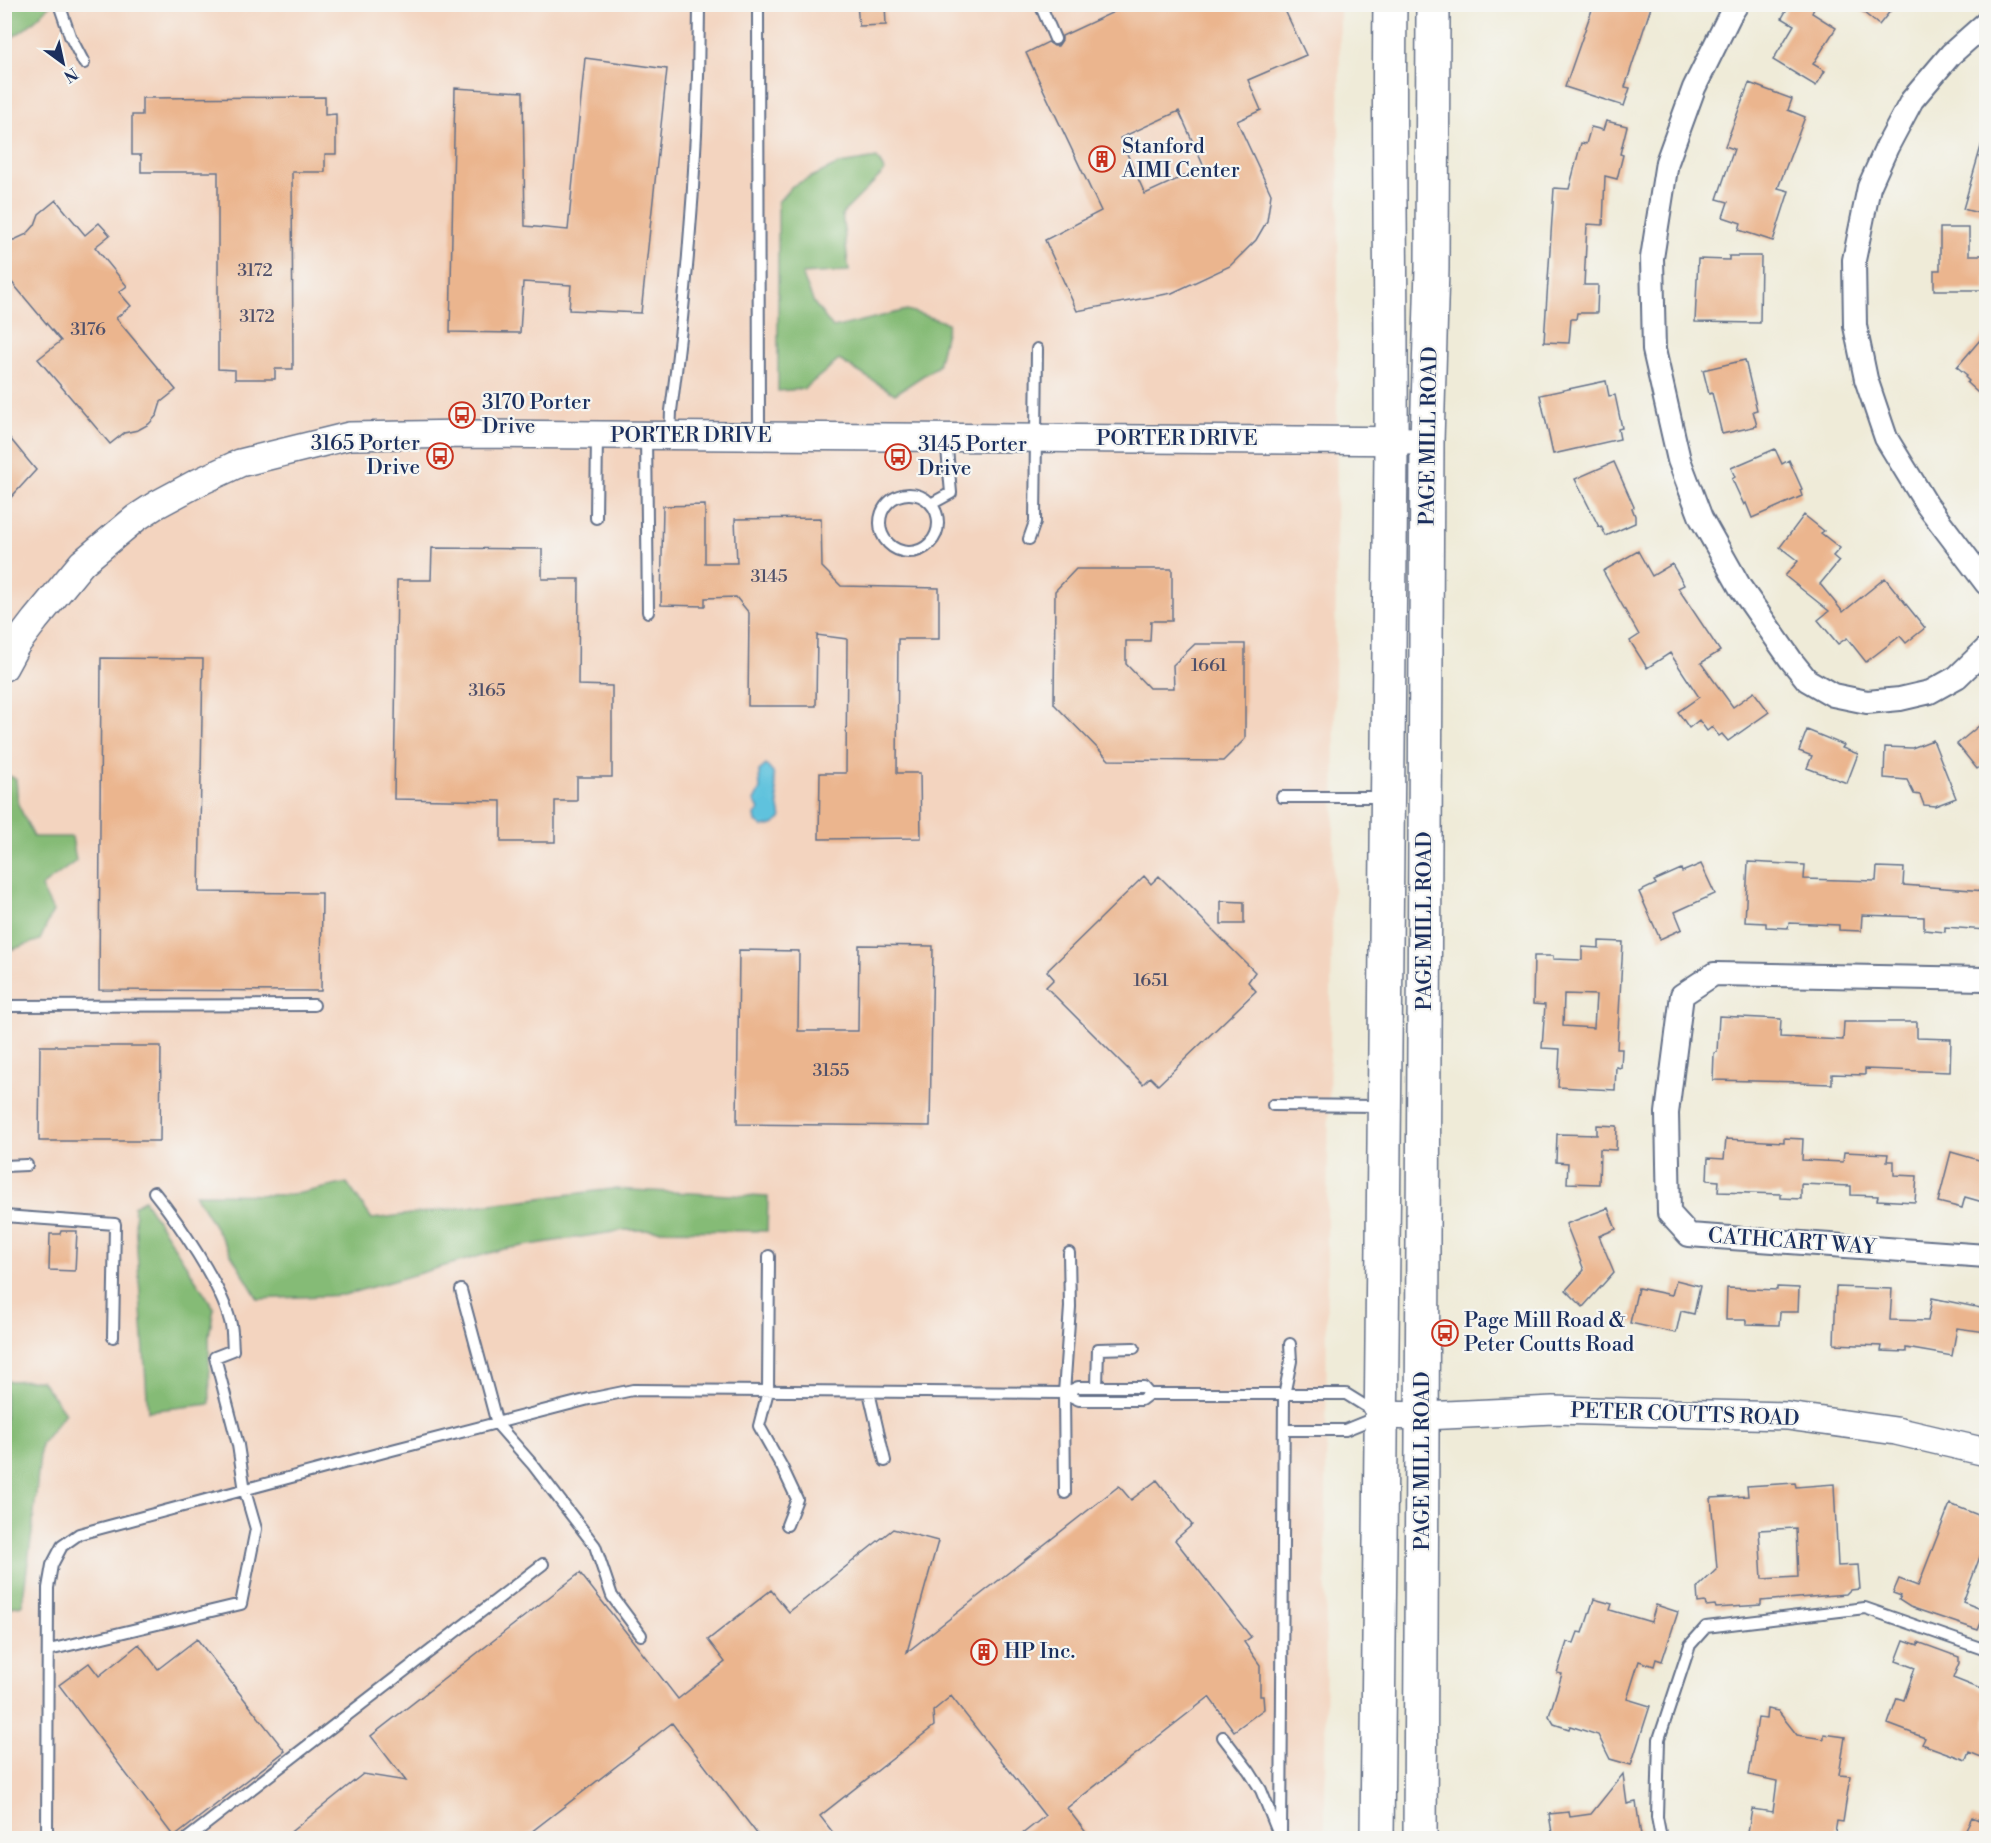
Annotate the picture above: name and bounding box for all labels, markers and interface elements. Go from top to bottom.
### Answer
north arrow [33,33,93,93]
text: N [60,63,81,87]
place label: Stanford AIMI Center [1121,134,1240,184]
building icon: Stanford AIMI Center [1087,144,1117,174]
house number: 3172 [237,259,273,282]
house number: 3172 [239,305,275,328]
house number: 3176 [70,318,106,341]
street label: PAGE MILL ROAD [1414,346,1444,526]
place label: 3170 Porter Drive [482,390,591,440]
bus stop icon: 3170 Porter Drive [447,400,477,430]
street label: PORTER DRIVE [610,423,772,449]
street label: PORTER DRIVE [1096,426,1258,452]
place label: 3165 Porter Drive [311,431,420,481]
place label: 3145 Porter Drive [918,432,1027,482]
bus stop icon: 3165 Porter Drive [425,441,455,471]
bus stop icon: 3145 Porter Drive [883,442,913,472]
house number: 3145 [750,565,788,588]
house number: 1661 [1191,654,1227,677]
house number: 3165 [468,679,506,702]
street label: PAGE MILL ROAD [1412,831,1438,1011]
house number: 1651 [1133,969,1169,992]
house number: 3155 [812,1059,850,1082]
street label: CATHCART WAY [1707,1223,1878,1261]
place label: Page Mill Road & Peter Coutts Road [1464,1308,1634,1358]
bus stop icon: Page Mill Road & Peter Coutts Road [1430,1318,1460,1348]
street label: PAGE MILL ROAD [1410,1371,1436,1551]
street label: PETER COUTTS ROAD [1570,1398,1800,1432]
building icon: HP Inc. [969,1637,999,1667]
place label: HP Inc. [1004,1639,1075,1665]

